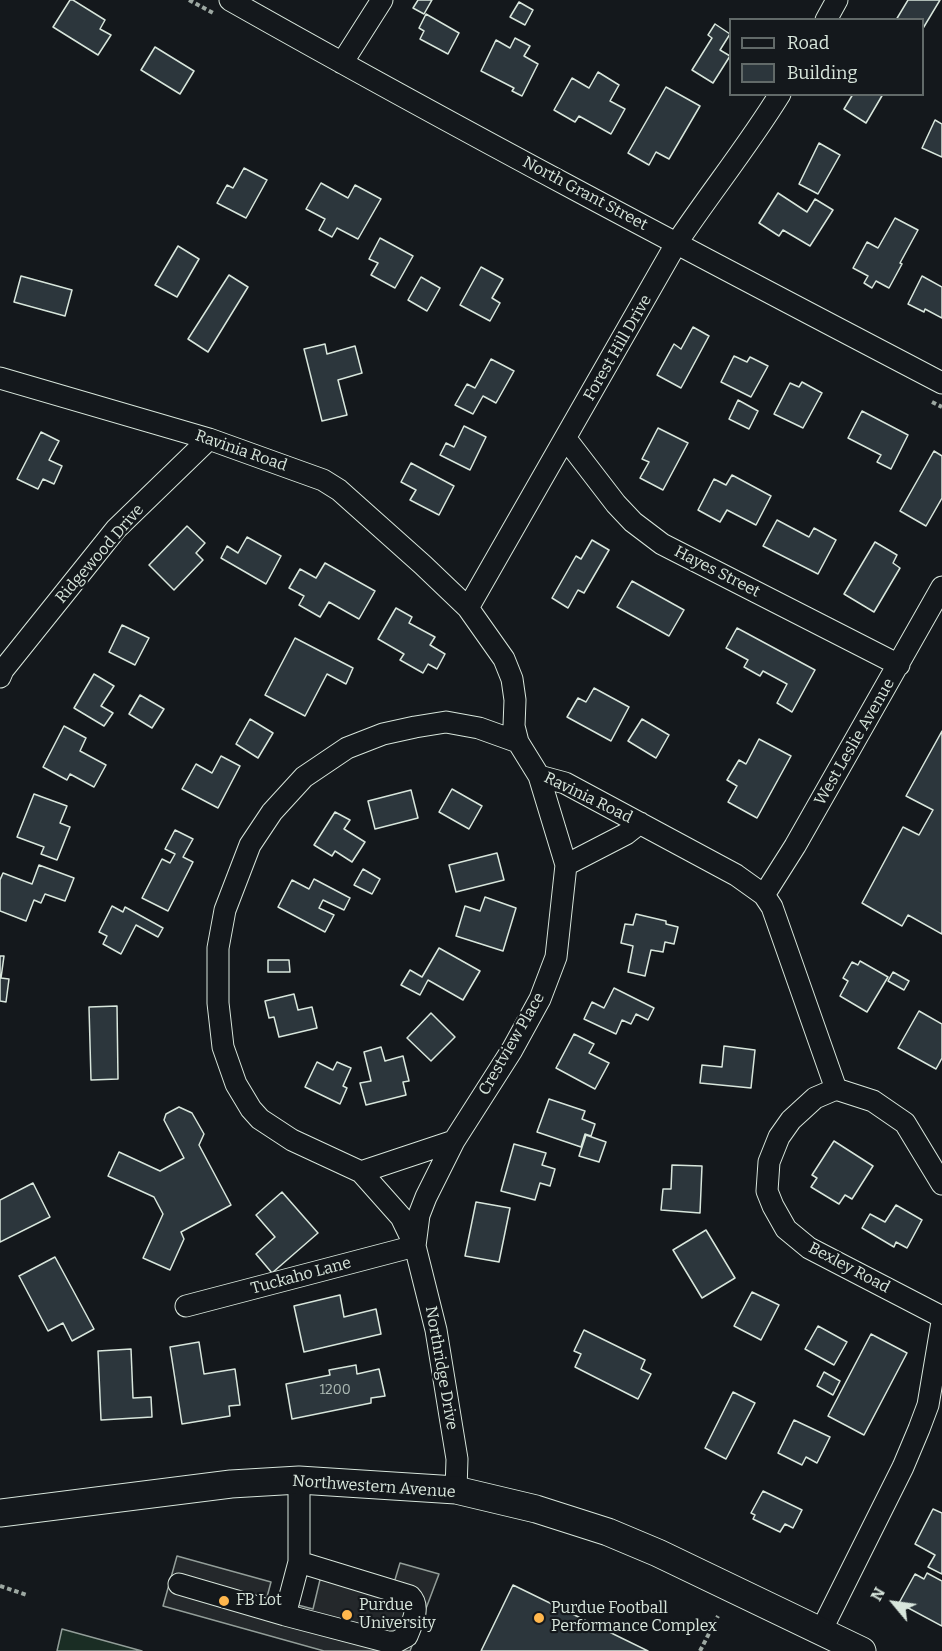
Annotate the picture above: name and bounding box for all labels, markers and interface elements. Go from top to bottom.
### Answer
legend [729,18,924,96]
text: Road [787,32,829,54]
text: Building [787,62,858,84]
street label: North Grant Street [519,153,651,235]
street label: Forest Hill Drive [580,292,656,404]
street label: Ravinia Road [193,426,289,476]
street label: Ridgewood Drive [52,501,148,607]
street label: Hayes Street [671,542,763,602]
street label: West Leslie Avenue [811,675,899,809]
street label: Ravinia Road [541,768,635,828]
street label: Crestview Place [475,989,549,1099]
street label: Bexley Road [805,1239,893,1297]
street label: Tuckaho Lane [249,1253,353,1299]
street label: Northridge Drive [421,1305,461,1431]
house number: 1200 [319,1382,351,1398]
street label: Northwestern Avenue [292,1472,456,1502]
north arrow [864,1573,924,1633]
text: N [867,1584,889,1604]
place label: FB Lot [236,1591,282,1611]
marker: FB Lot [217,1594,231,1608]
place label: Purdue University [359,1596,436,1634]
place label: Purdue Football Performance Complex [551,1599,717,1637]
marker: Purdue University [340,1608,354,1622]
marker: Purdue Football Performance Complex [532,1611,546,1625]

